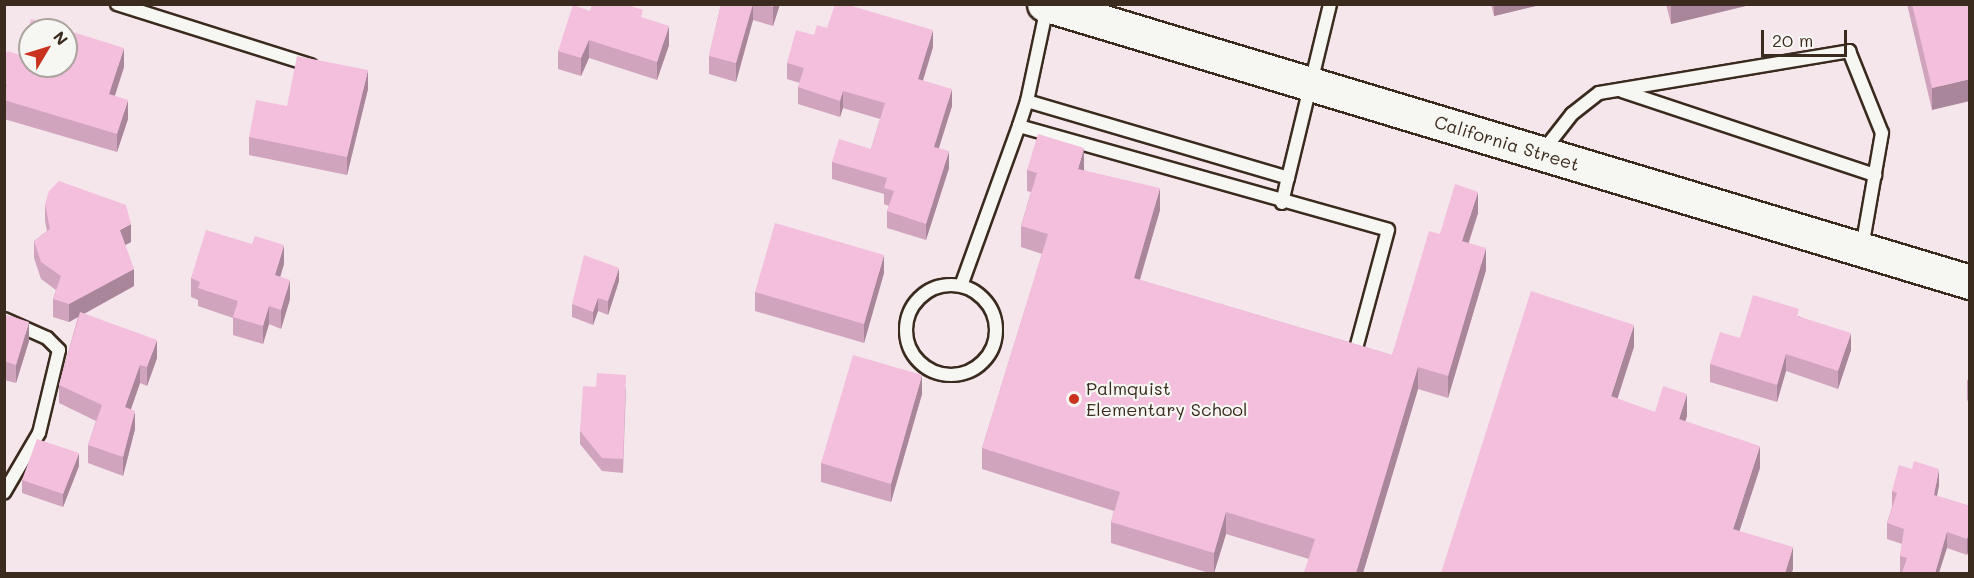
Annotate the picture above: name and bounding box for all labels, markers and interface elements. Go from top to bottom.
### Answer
north arrow [18,18,78,78]
scale bar [1764,18,1850,56]
text: N [49,27,73,49]
text: 20 m [1772,28,1813,52]
street label: California Street [1432,111,1582,175]
place label: Palmquist Elementary School [1086,378,1247,420]
marker: Palmquist Elementary School [1067,392,1081,406]

